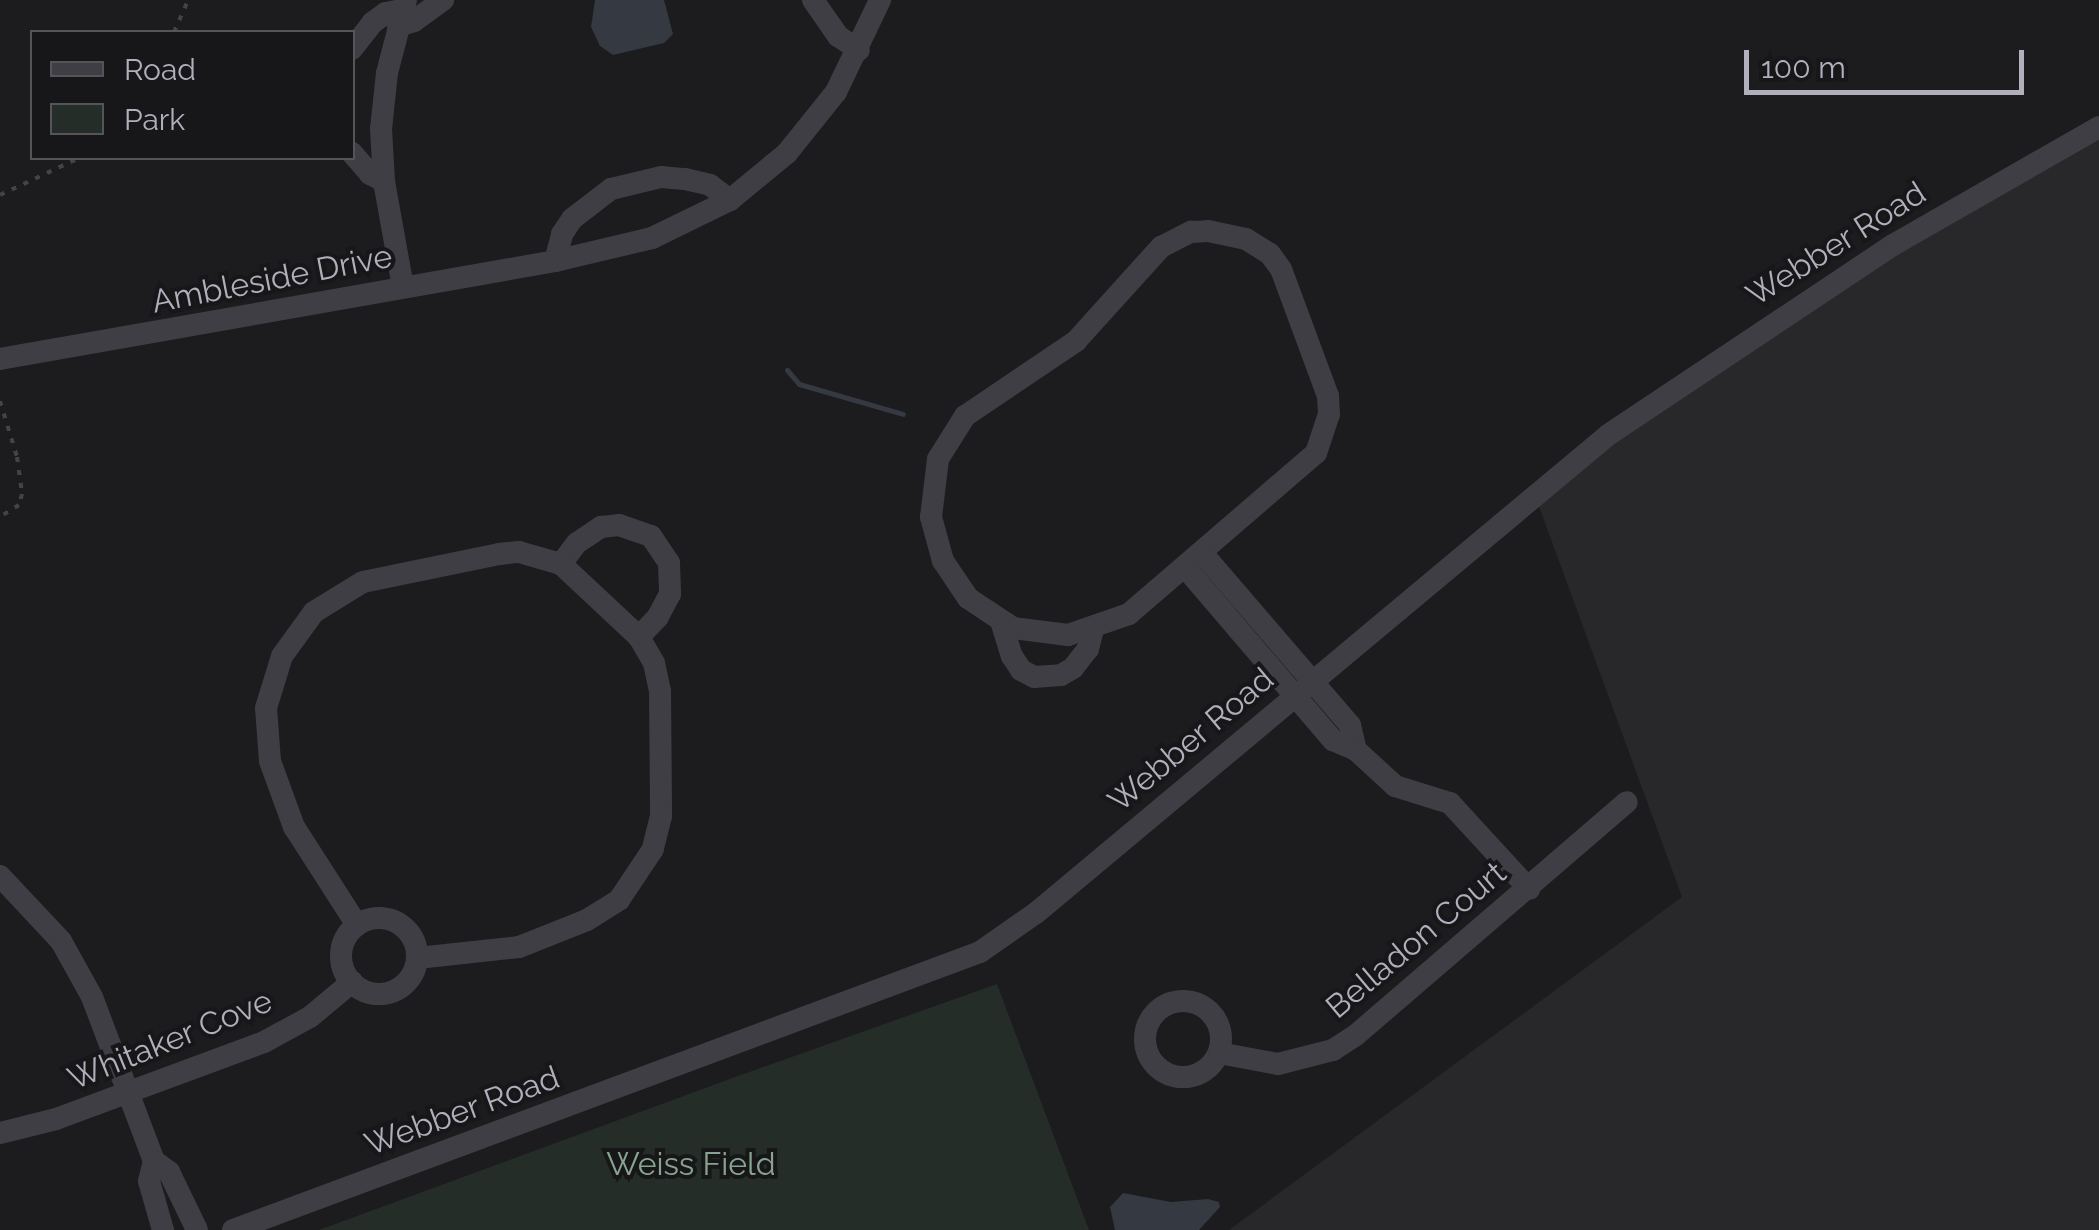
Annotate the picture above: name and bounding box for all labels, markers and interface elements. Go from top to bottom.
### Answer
legend [30,30,355,160]
scale bar [1749,30,2029,92]
text: 100 m [1761,50,1846,85]
text: Road [124,52,196,87]
text: Park [124,102,185,137]
street label: Webber Road [1739,174,1933,314]
street label: Ambleside Drive [149,237,395,321]
street label: Webber Road [1100,660,1282,820]
street label: Belladon Court [1318,854,1514,1026]
street label: Whitaker Cove [62,982,278,1098]
street label: Webber Road [359,1058,565,1164]
park label: Weiss Field [606,1145,776,1183]

